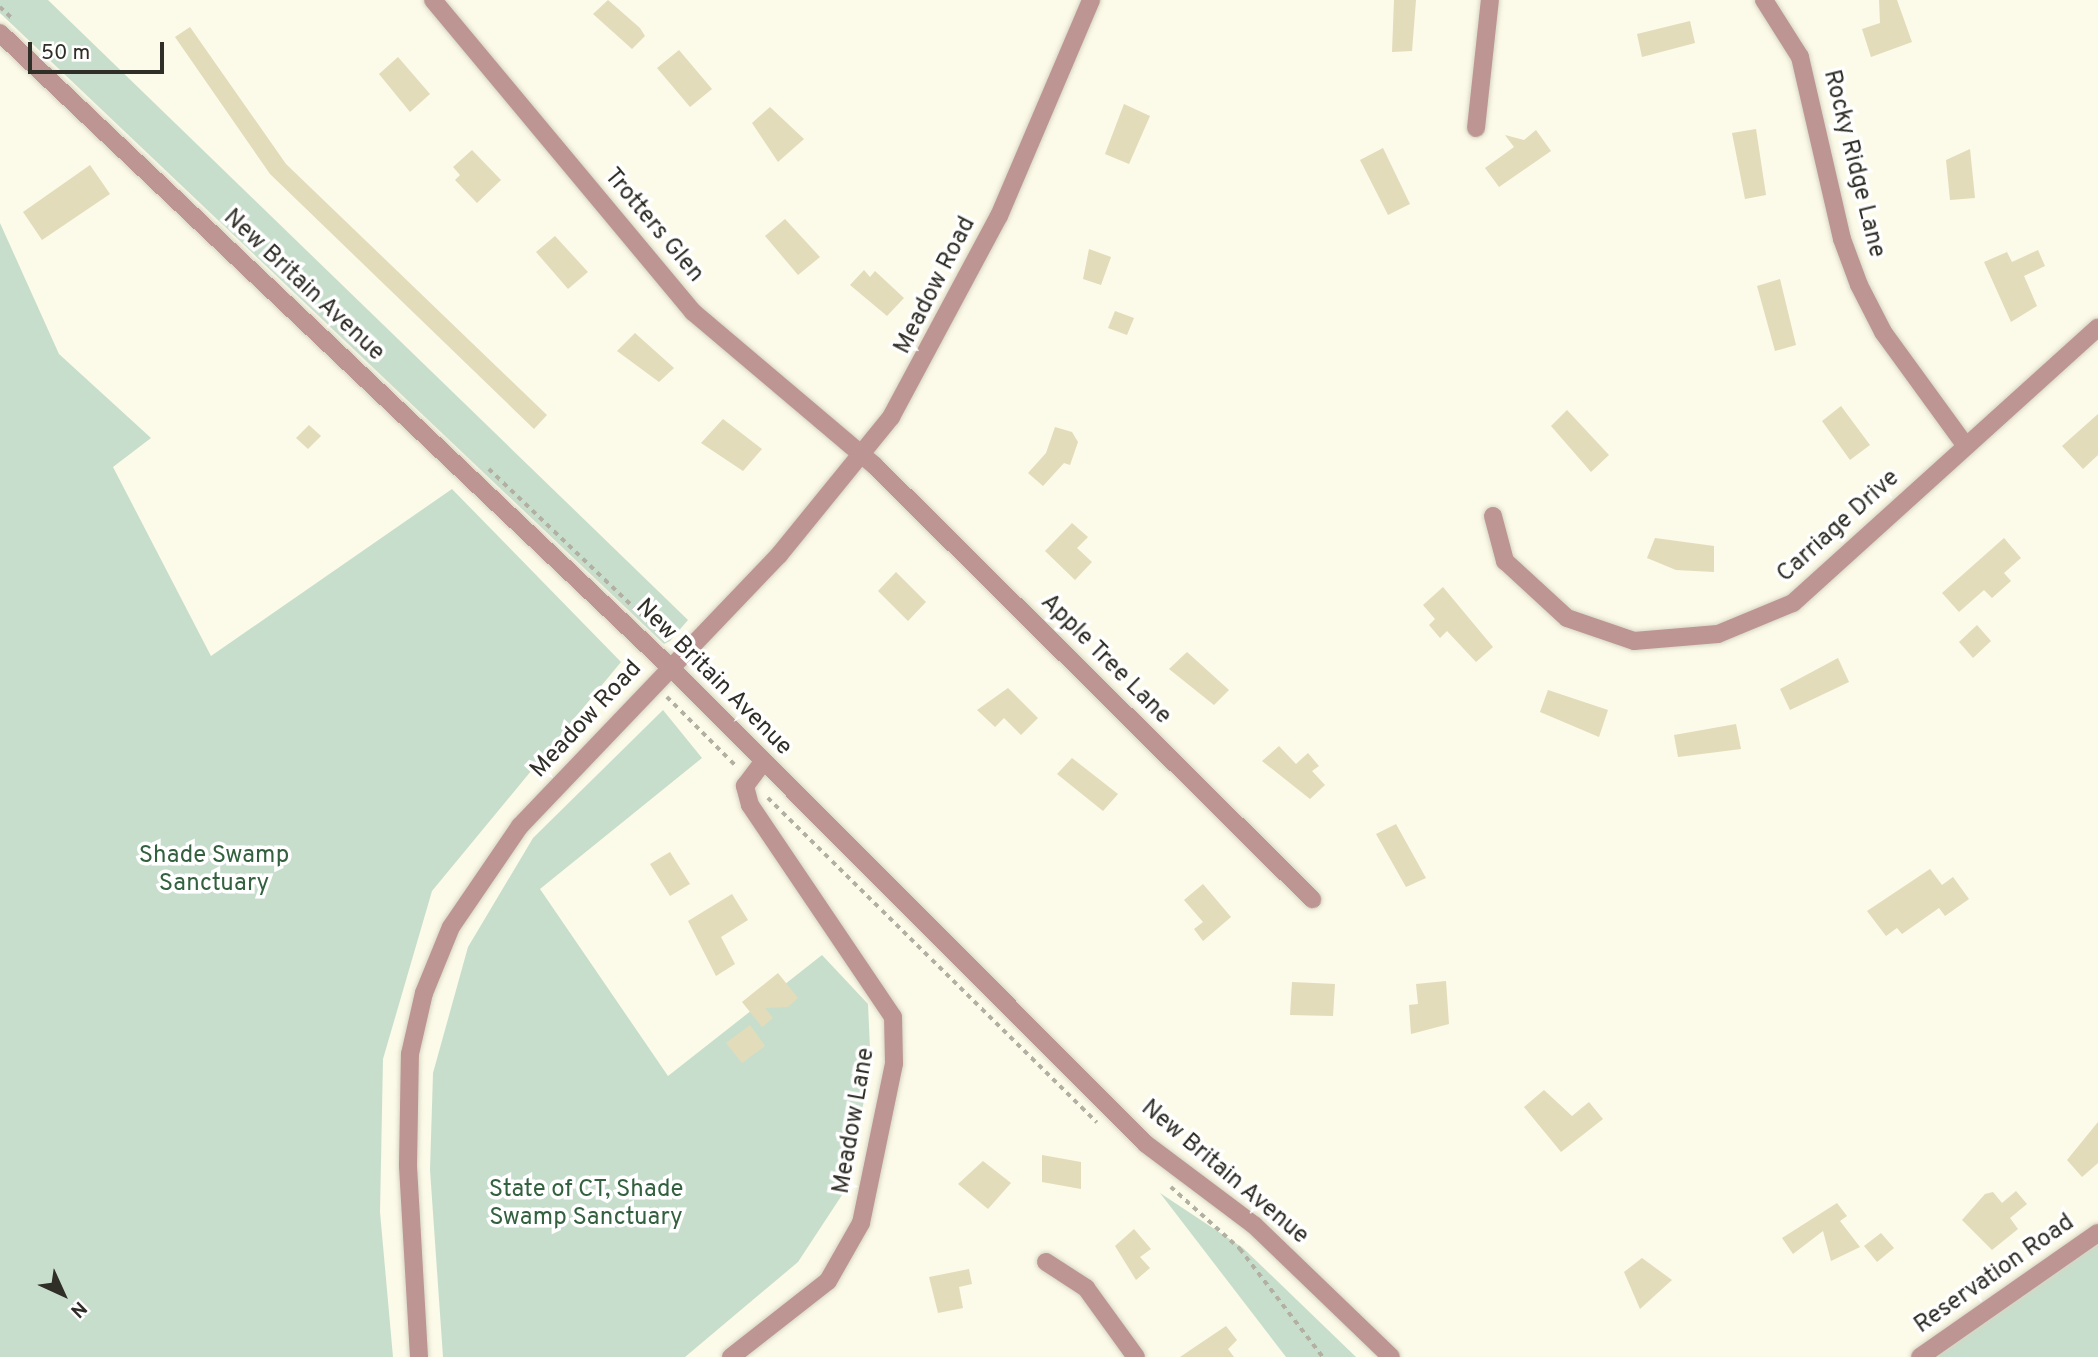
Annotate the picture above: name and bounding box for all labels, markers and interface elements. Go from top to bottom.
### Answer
scale bar [32,28,168,72]
text: 50 m [41,40,90,67]
street label: Rocky Ridge Lane [1816,67,1890,261]
street label: Trotters Glen [597,163,709,289]
street label: New Britain Avenue [216,204,390,368]
street label: Meadow Road [889,213,983,359]
street label: Carriage Drive [1772,465,1906,589]
street label: Apple Tree Lane [1033,588,1177,732]
street label: New Britain Avenue [628,593,798,763]
street label: Meadow Road [525,655,649,785]
park label: Shade Swamp Sanctuary [139,843,289,899]
street label: Meadow Lane [828,1046,882,1196]
street label: New Britain Avenue [1134,1094,1314,1252]
park label: State of CT, Shade Swamp Sanctuary [489,1177,683,1233]
street label: Reservation Road [1910,1209,2080,1341]
north arrow [28,1259,98,1329]
text: N [65,1296,91,1322]

